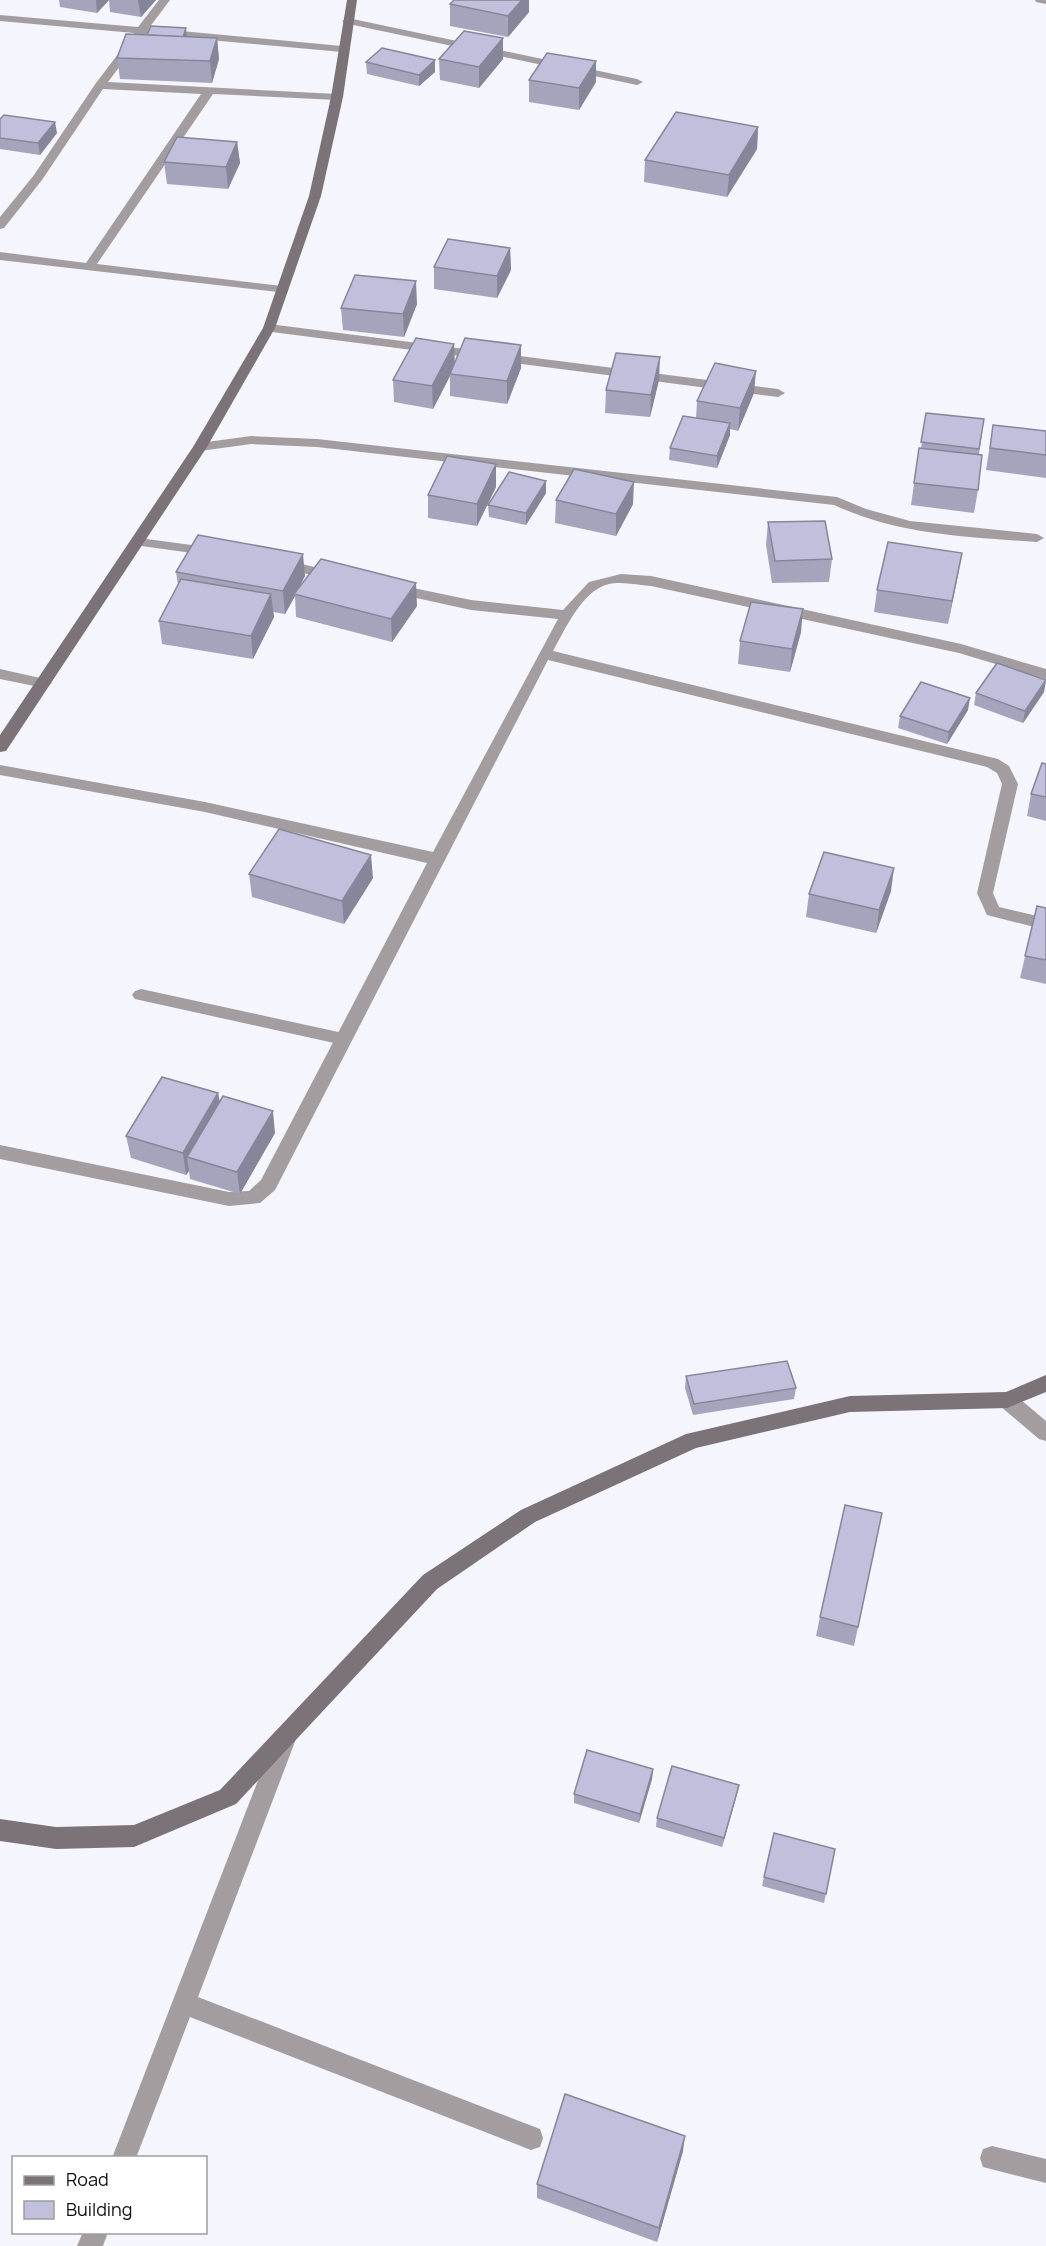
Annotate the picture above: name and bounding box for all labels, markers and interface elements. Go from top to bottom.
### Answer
legend [12,2156,207,2234]
text: Road [66,2167,109,2191]
text: Building [66,2197,132,2221]

